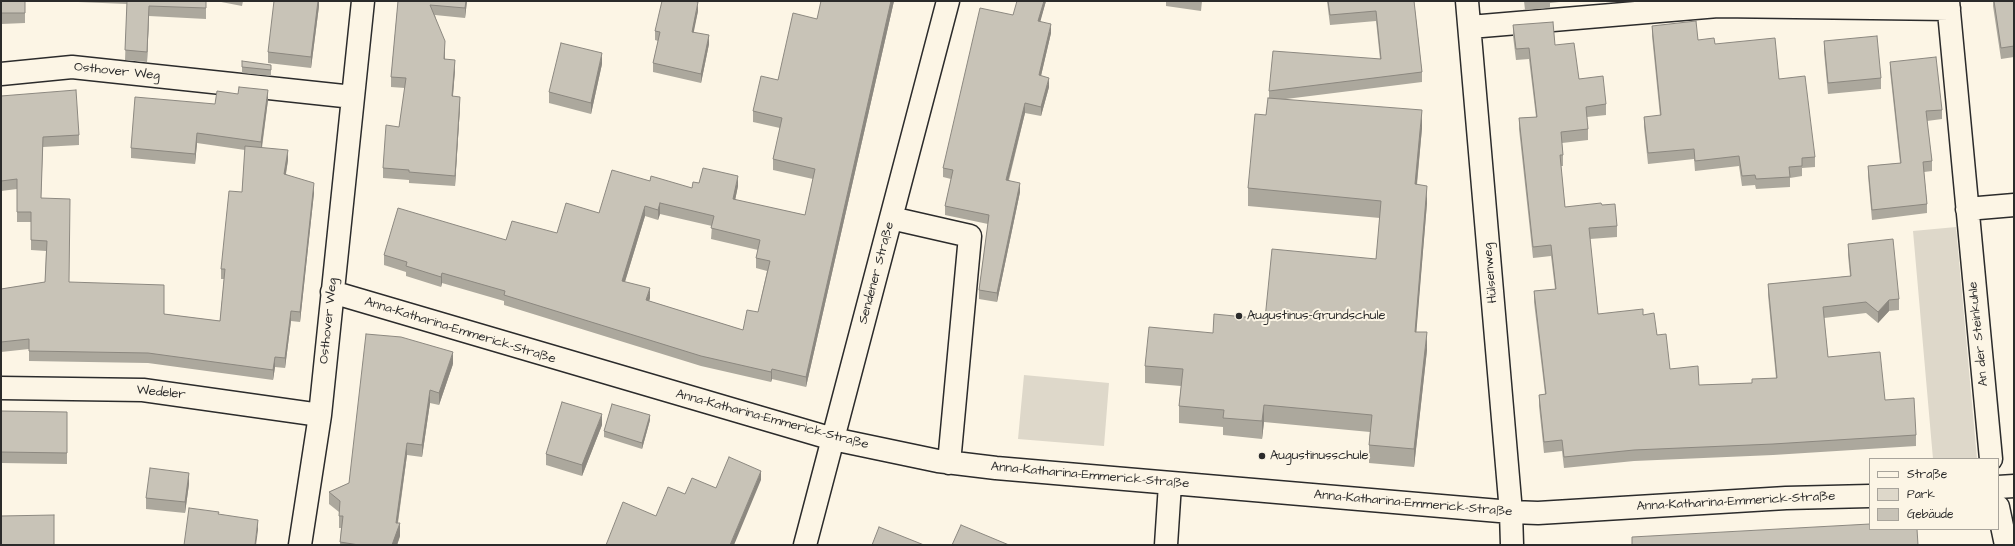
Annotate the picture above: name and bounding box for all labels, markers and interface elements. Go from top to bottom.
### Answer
street label: Osthover Weg [73,60,161,84]
street label: Sendener Straße [856,220,898,326]
street label: Hülsenweg [1481,242,1501,304]
street label: Osthover Weg [317,277,341,365]
street label: An der Steinkuhle [1966,281,1992,387]
street label: Anna-Katharina-Emmerick-Straße [363,294,557,368]
place label: Augustinus-Grundschule [1247,308,1385,324]
marker: Augustinus-Grundschule [1234,311,1244,321]
street label: Wedeler [136,383,186,403]
street label: Anna-Katharina-Emmerick-Straße [674,387,870,453]
place label: Augustinusschule [1270,448,1368,464]
marker: Augustinusschule [1257,451,1267,461]
legend [1869,458,1999,530]
street label: Anna-Katharina-Emmerick-Straße [990,460,1190,492]
text: Straße [1907,466,1947,483]
text: Park [1907,486,1935,503]
street label: Anna-Katharina-Emmerick-Straße [1313,488,1513,520]
street label: Anna-Katharina-Emmerick-Straße [1636,489,1836,515]
text: Gebäude [1907,506,1953,523]

